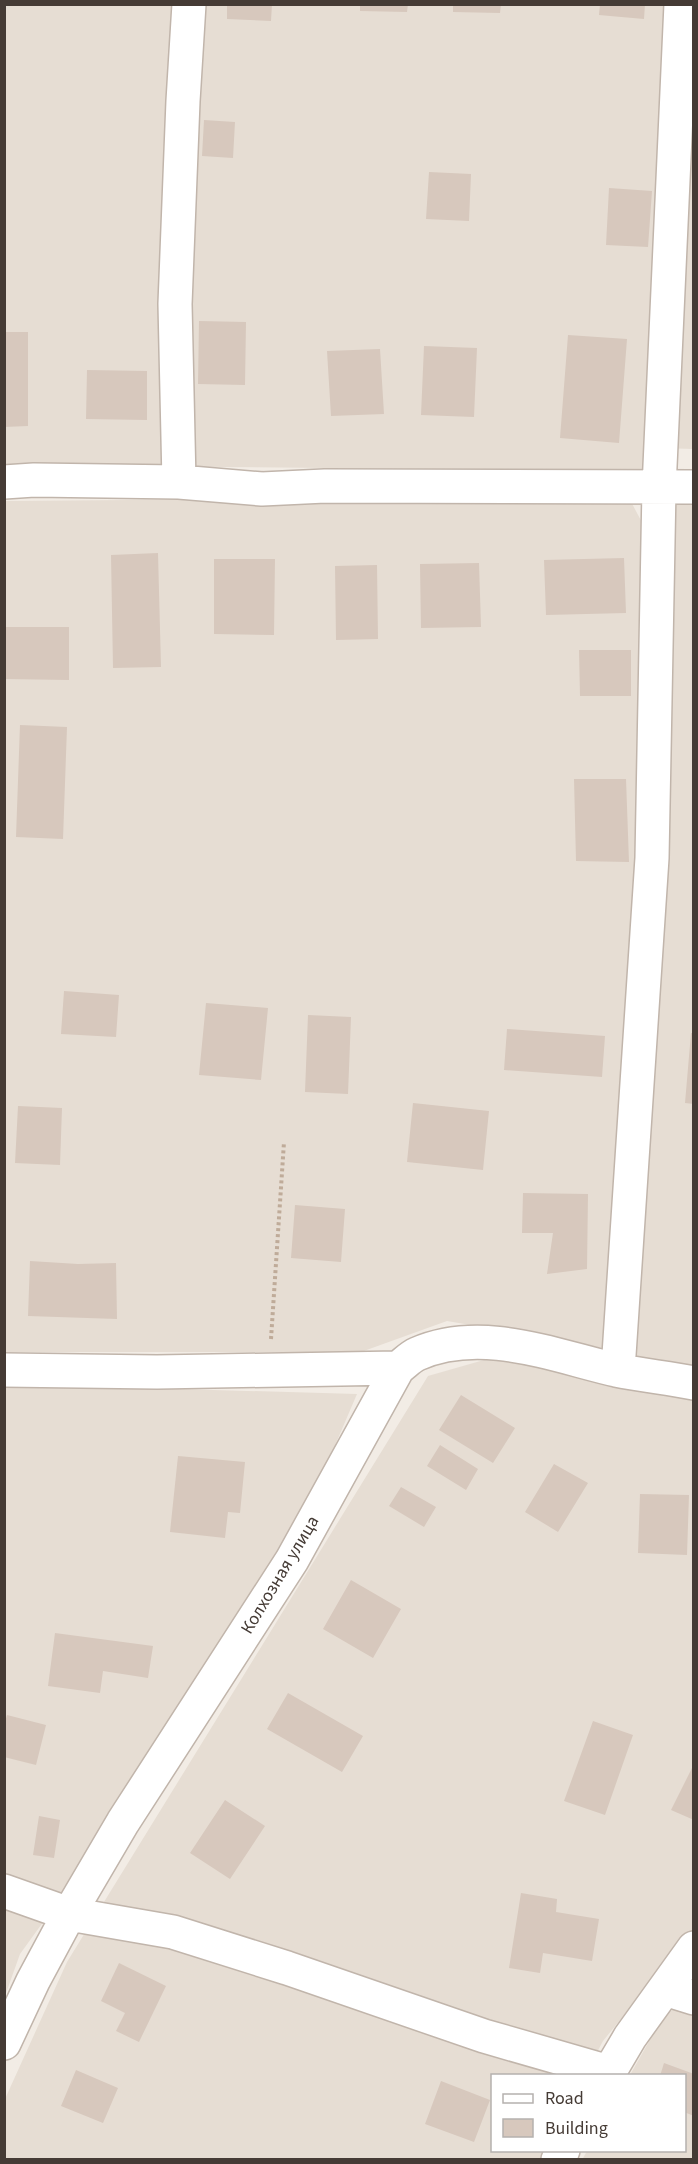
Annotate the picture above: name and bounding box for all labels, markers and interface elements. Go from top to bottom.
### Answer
street label: Колхозная улица [235,1511,325,1639]
legend [491,2074,686,2152]
text: Road [545,2086,584,2111]
text: Building [545,2116,608,2141]

